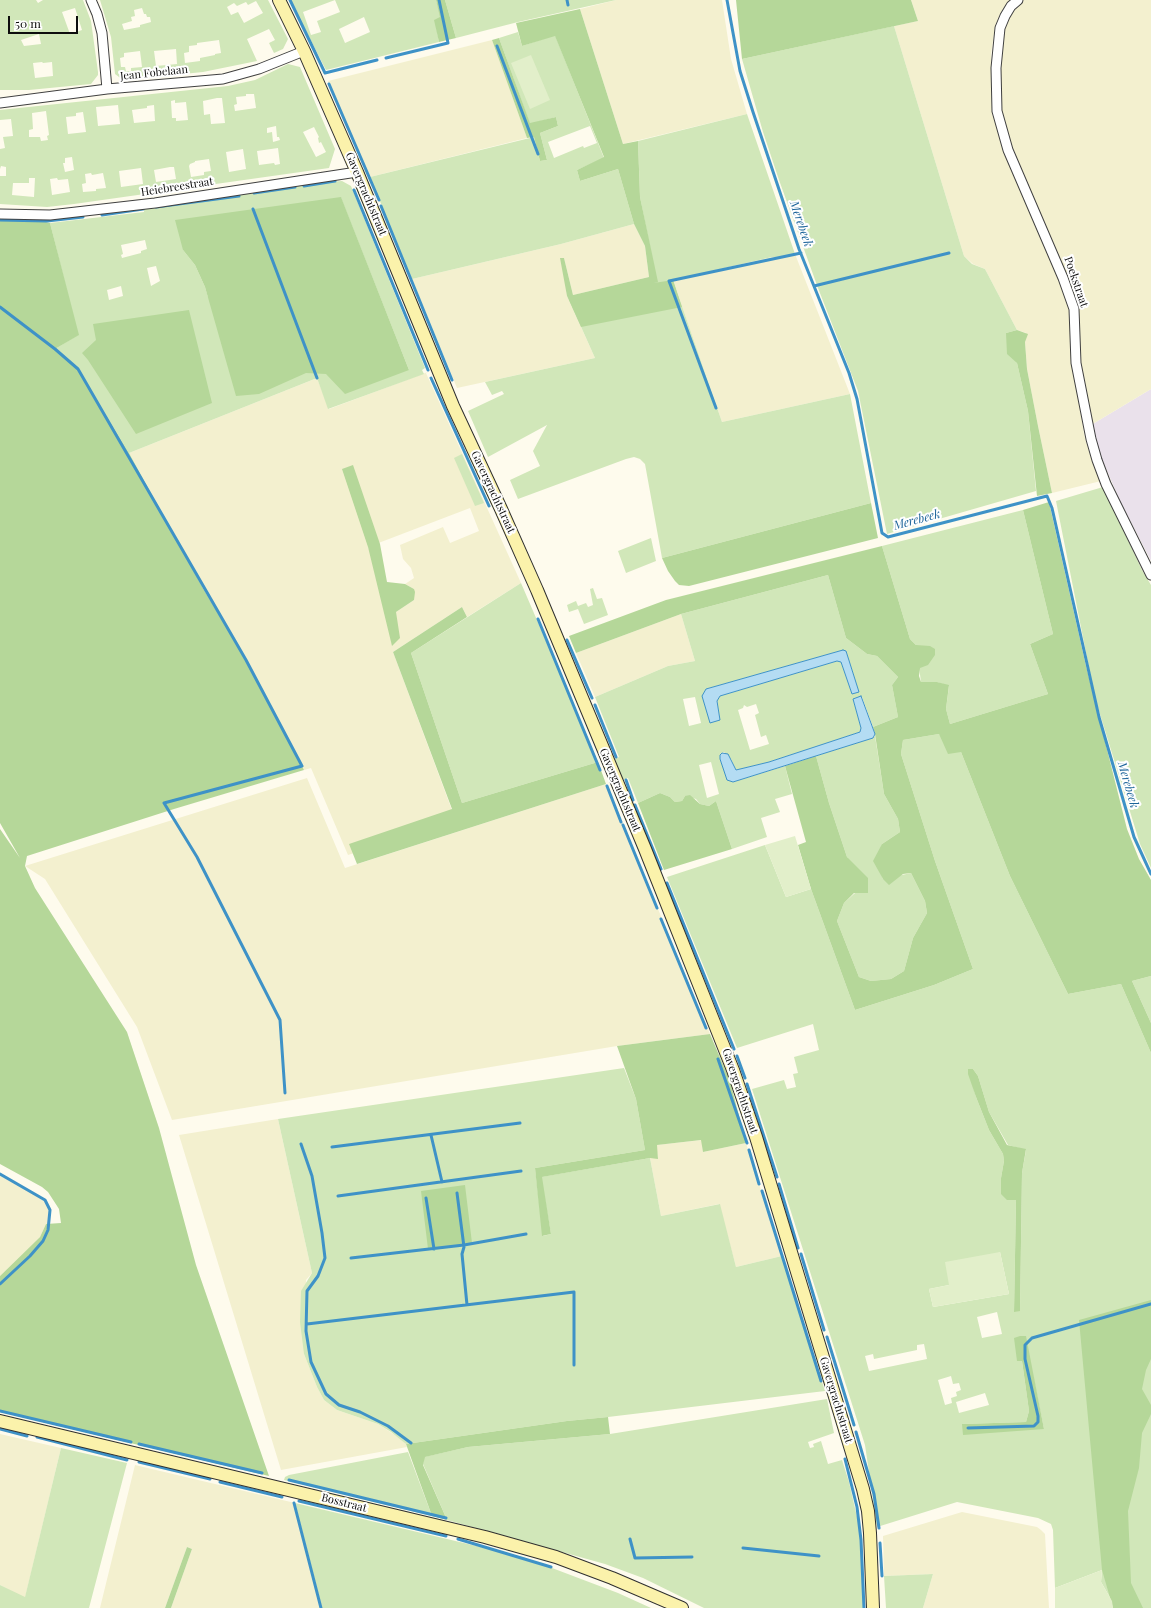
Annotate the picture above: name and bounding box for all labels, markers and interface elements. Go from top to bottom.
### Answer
scale bar [10,8,80,34]
text: 50 m [15,15,41,31]
street label: Jean Fobelaan [119,63,189,83]
street label: Gavergrachtstraat [342,150,390,238]
street label: Heiebreestraat [140,175,214,199]
water label: Merebeek [786,199,816,249]
street label: Poekstraat [1061,255,1091,309]
street label: Gavergrachtstraat [468,449,518,535]
water label: Merebeek [892,507,942,533]
street label: Gavergrachtstraat [596,746,644,834]
water label: Merebeek [1114,760,1142,810]
street label: Gavergrachtstraat [719,1047,761,1135]
street label: Gavergrachtstraat [817,1355,855,1445]
street label: Bosstraat [320,1491,368,1515]

